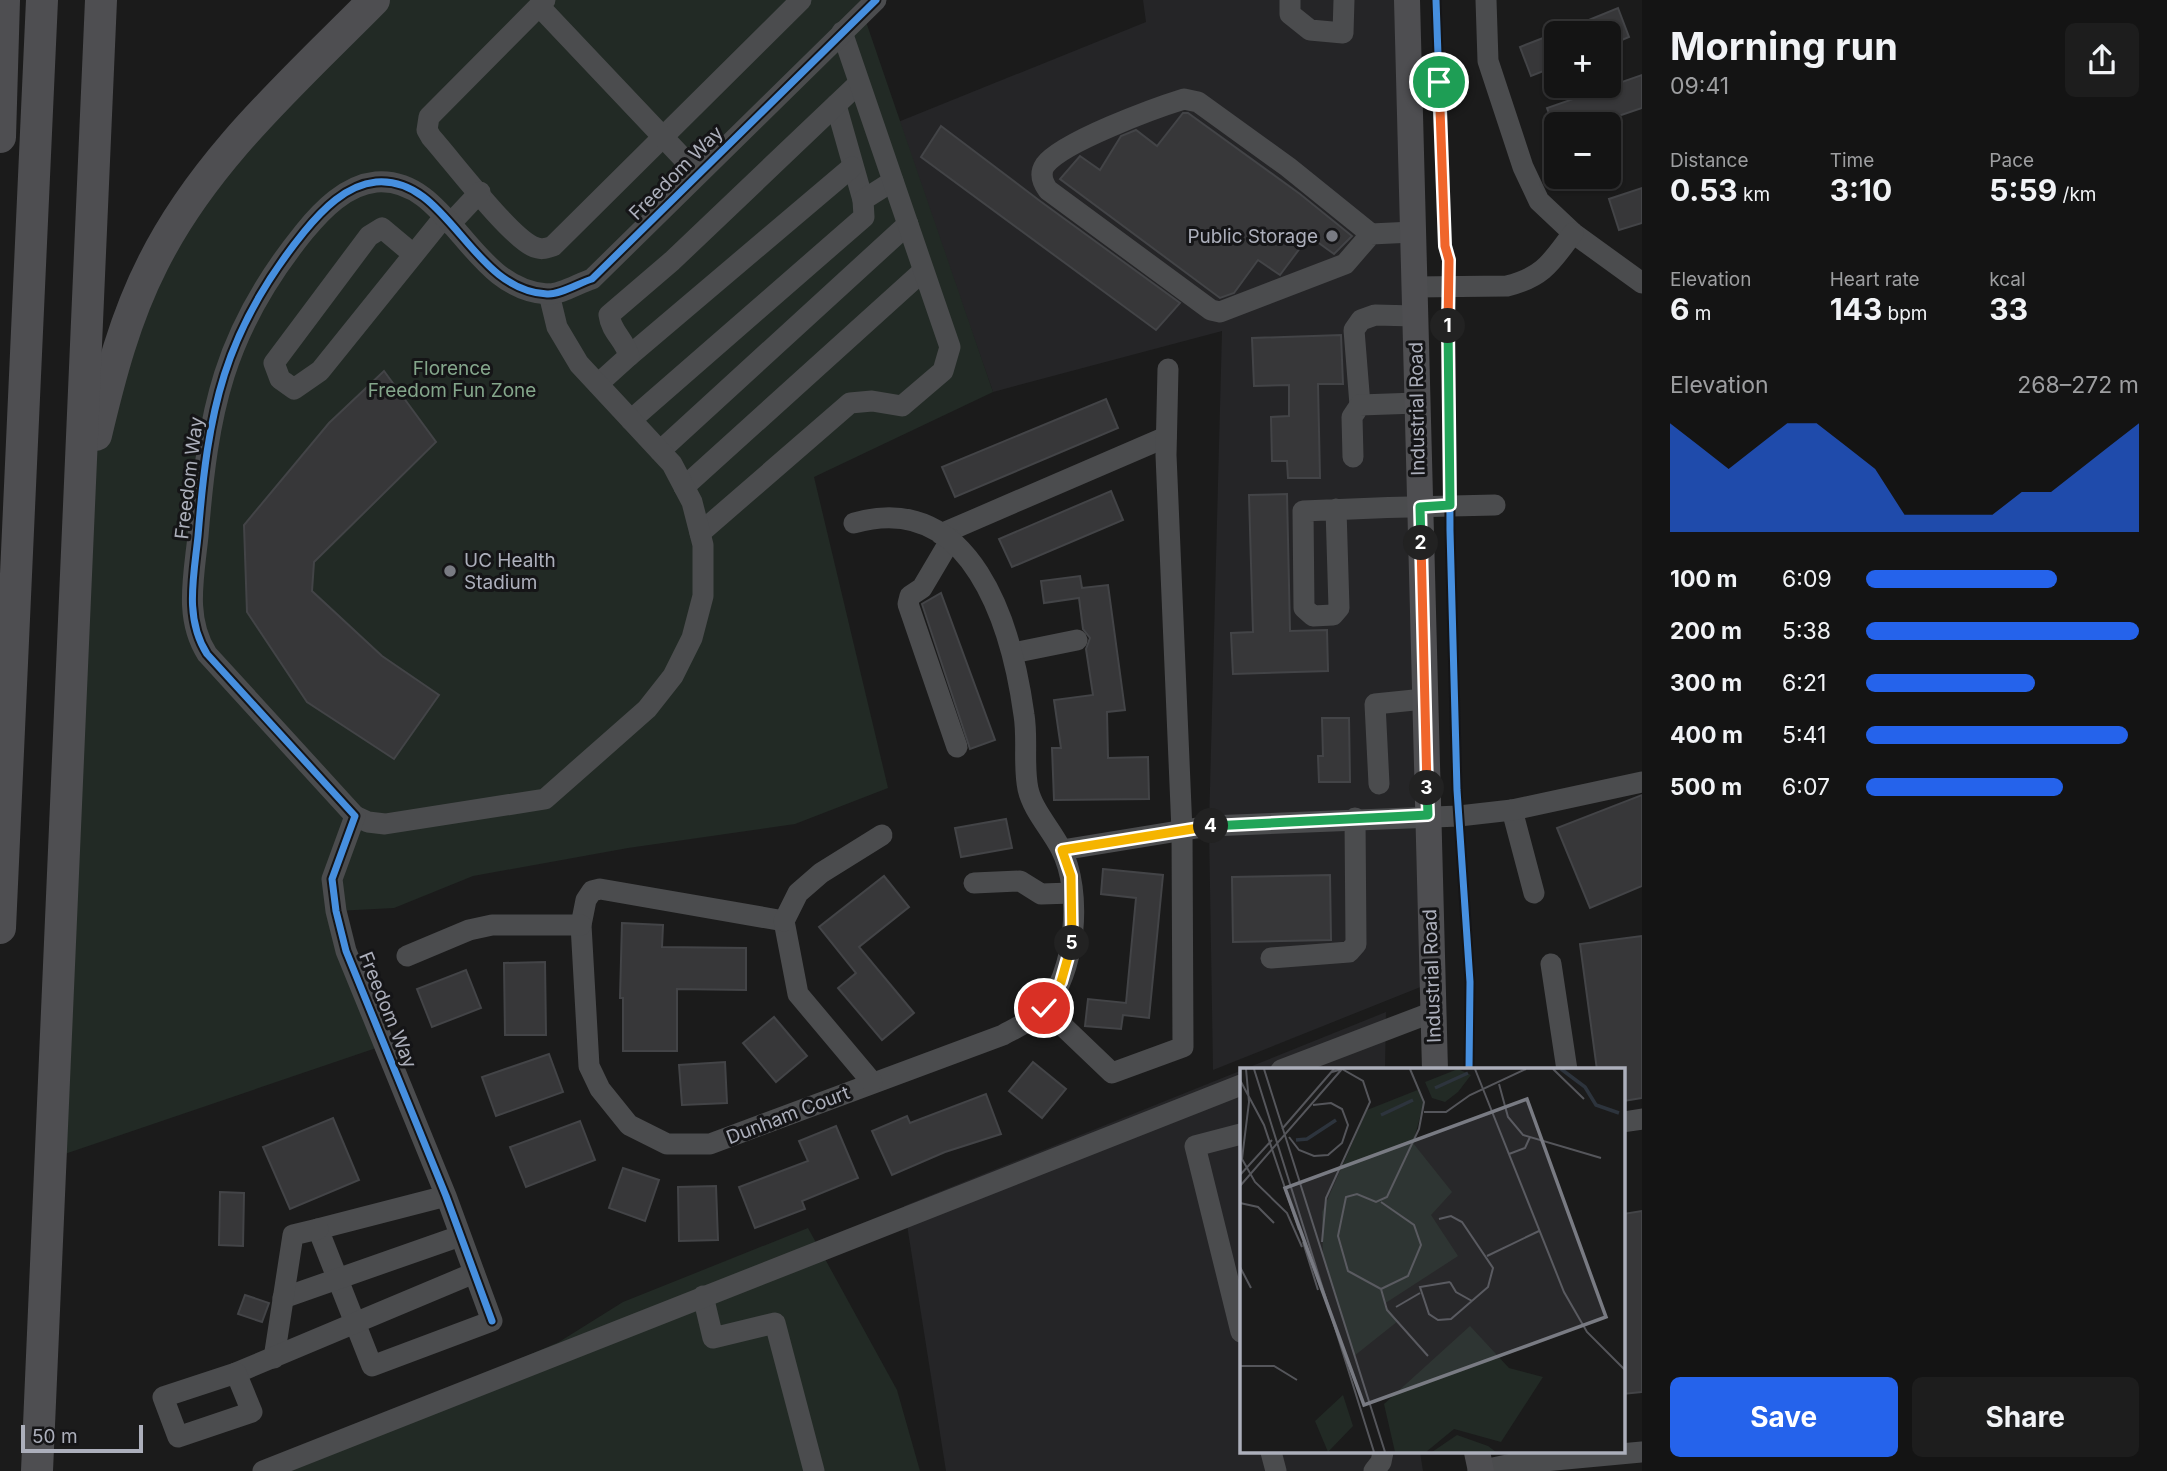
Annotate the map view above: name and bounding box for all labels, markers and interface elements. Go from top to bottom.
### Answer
map controls [1544,21,1621,189]
button: + [1544,21,1621,98]
text: Morning run [1670,23,1898,69]
button: share [2065,23,2139,97]
pin [1409,52,1469,112]
icon: arrive [1420,63,1458,101]
text: 09:41 [1670,72,1729,100]
button: − [1544,112,1621,189]
street label: Freedom Way [624,121,728,225]
text: Distance [1670,149,1748,172]
text: Time [1830,149,1874,172]
text: Pace [1989,149,2034,172]
text: 0.53 [1670,172,1738,208]
text: 3:10 [1830,172,1892,208]
text: 5:59 [1989,172,2057,208]
text: km [1738,183,1770,206]
text: /km [2057,183,2096,206]
place label: Public Storage [1187,225,1318,248]
marker: Public Storage [1324,228,1340,244]
text: Elevation [1670,268,1751,291]
text: Heart rate [1830,268,1920,291]
text: kcal [1989,268,2026,291]
text: 6 [1670,291,1689,327]
text: 143 [1830,291,1882,327]
text: 33 [1989,291,2028,327]
text: m [1689,302,1711,325]
text: bpm [1882,302,1928,325]
pin: 1 [1430,308,1466,344]
text: 1 [1443,314,1452,337]
street label: Industrial Road [1404,342,1430,476]
park label: Florence Freedom Fun Zone [368,357,536,402]
text: Elevation [1670,371,1769,399]
text: 268–272 m [2017,371,2139,399]
street label: Freedom Way [170,415,208,541]
pin: 2 [1404,526,1438,560]
text: 2 [1415,531,1426,554]
place label: UC Health Stadium [464,549,556,594]
marker: UC Health Stadium [442,563,458,579]
text: 100 m [1670,565,1737,593]
text: 6:09 [1782,565,1832,593]
text: 200 m [1670,617,1742,645]
text: 5:38 [1782,617,1831,645]
text: 300 m [1670,669,1742,697]
text: 6:21 [1782,669,1826,697]
text: 400 m [1670,721,1743,749]
text: 5:41 [1782,721,1826,749]
pin: 3 [1410,770,1444,806]
text: 500 m [1670,773,1742,801]
text: 6:07 [1782,773,1830,801]
text: 3 [1420,776,1433,799]
pin: 4 [1194,808,1228,844]
text: 4 [1204,814,1217,837]
street label: Industrial Road [1418,909,1446,1043]
pin: 5 [1054,926,1090,960]
text: 5 [1065,931,1078,954]
street label: Freedom Way [354,948,422,1072]
pin [1014,978,1074,1038]
icon: check [1025,989,1063,1027]
inset map [1240,1068,1624,1454]
street label: Dunham Court [723,1081,853,1149]
button: Save [1670,1377,1898,1457]
button: Share [1912,1377,2139,1457]
scale bar [21,1422,144,1454]
text: 50 m [32,1425,78,1448]

